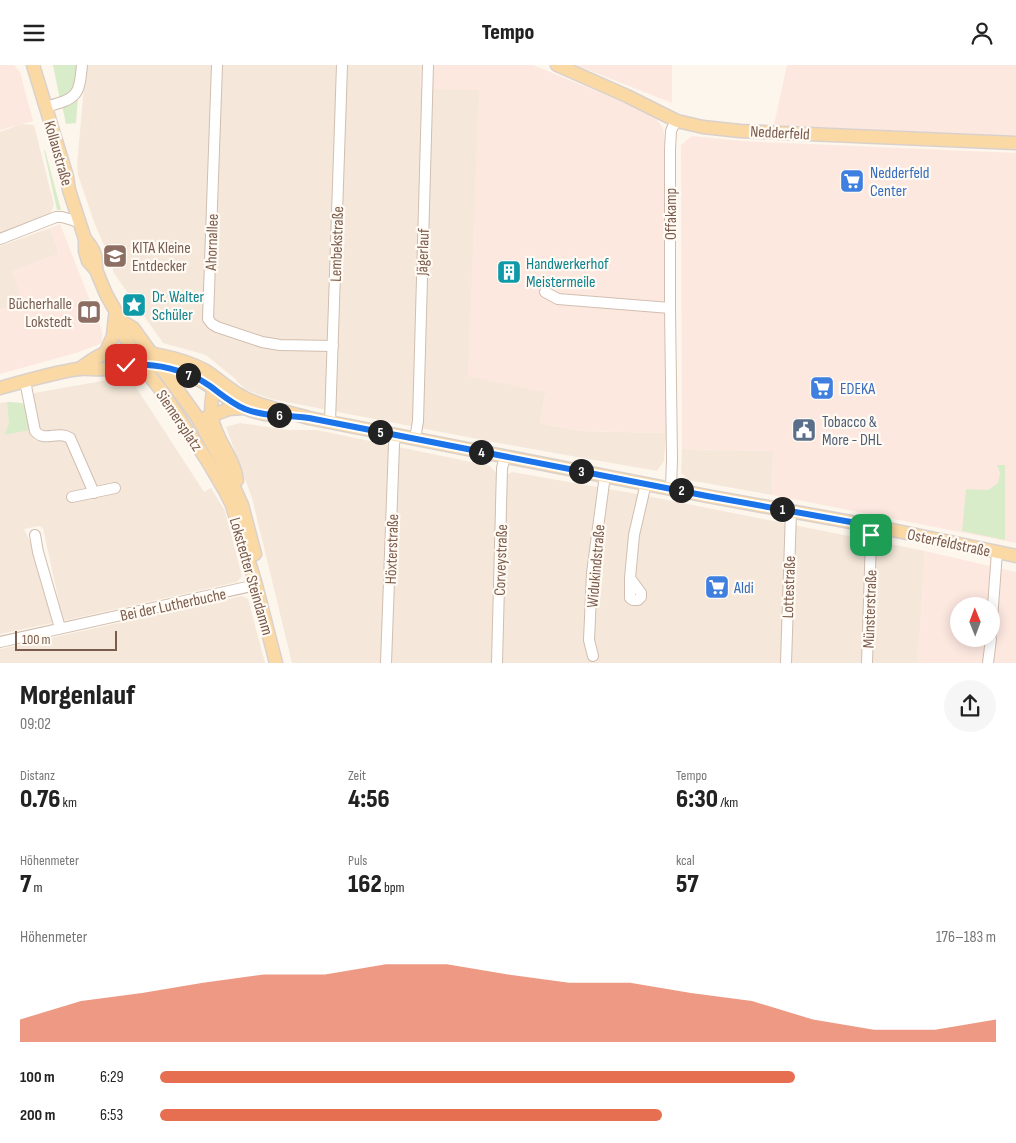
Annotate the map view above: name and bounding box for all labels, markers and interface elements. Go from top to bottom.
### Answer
icon: menu [20,19,48,47]
text: Tempo [482,19,534,46]
icon: person [968,19,996,47]
street label: Kollaustraße [39,119,76,188]
street label: Nedderfeld [750,122,810,145]
place label: Nedderfeld Center [870,164,930,201]
supermarket icon: Nedderfeld Center [839,168,865,194]
street label: Offakamp [662,188,681,240]
street label: Lembekstraße [327,206,348,282]
street label: Ahornallee [202,213,223,272]
street label: Jägerlauf [413,228,434,277]
place label: KITA Kleine Entdecker [132,239,191,276]
school or university icon: KITA Kleine Entdecker [102,243,128,269]
place label: Handwerkerhof Meistermeile [526,255,609,292]
building icon: Handwerkerhof Meistermeile [496,259,522,285]
place label: Dr. Walter Schüler [152,288,204,325]
place icon: Dr. Walter Schüler [121,292,147,318]
place label: Bücherhalle Lokstedt [9,295,72,332]
library icon: Bücherhalle Lokstedt [76,299,102,325]
pin [105,344,147,386]
icon: check [112,351,140,379]
pin: 7 [176,363,200,387]
text: 7 [185,367,192,384]
supermarket icon: EDEKA [809,375,835,401]
place label: EDEKA [840,380,875,399]
street label: Siemersplatz [151,387,206,455]
pin: 6 [266,403,292,427]
text: 6 [276,407,283,424]
place label: Tobacco & More - DHL [822,413,882,450]
public building icon: Tobacco & More - DHL [791,417,817,443]
pin: 5 [368,419,392,445]
text: 5 [377,424,384,441]
pin: 4 [468,439,494,465]
text: 4 [478,444,485,461]
pin: 3 [568,459,594,483]
text: 3 [578,463,585,480]
pin: 2 [668,477,694,503]
text: 2 [678,482,685,499]
pin: 1 [770,497,794,521]
text: 1 [780,501,785,518]
street label: Höxterstraße [382,514,403,585]
pin [850,514,892,556]
street label: Lokstedter Steindamm [225,515,276,637]
icon: arrive [857,521,885,549]
street label: Corveystraße [491,524,512,596]
street label: Widukindstraße [583,524,610,609]
street label: Osterfeldstraße [906,525,992,562]
street label: Lottestraße [779,555,800,619]
street label: Münsterstraße [860,569,881,649]
supermarket icon: Aldi [704,574,730,600]
place label: Aldi [733,579,754,598]
street label: Bei der Lutherbuche [119,585,228,626]
north arrow [950,597,1000,647]
map controls [950,597,1000,647]
scale bar [15,628,118,651]
text: 100 m [22,631,51,648]
text: Morgenlauf [20,679,135,712]
button: share [944,680,996,732]
text: 09:02 [20,715,51,734]
text: Distanz [20,767,55,784]
text: Zeit [348,767,366,784]
text: Tempo [676,767,707,784]
text: 0.76 [20,784,60,815]
text: 4:56 [348,784,390,815]
text: 6:30 [676,784,718,815]
text: km [60,794,77,811]
text: /km [718,794,738,811]
text: Höhenmeter [20,852,79,869]
text: Puls [348,852,367,869]
text: kcal [676,852,695,869]
text: 7 [20,869,31,900]
text: 162 [348,869,382,900]
text: 57 [676,869,699,900]
text: m [31,879,43,896]
text: bpm [382,879,405,896]
text: Höhenmeter [20,928,87,947]
text: 176–183 m [936,928,996,947]
text: 100 m [20,1068,55,1087]
text: 6:29 [100,1068,124,1087]
text: 200 m [20,1106,55,1125]
text: 6:53 [100,1106,123,1125]

